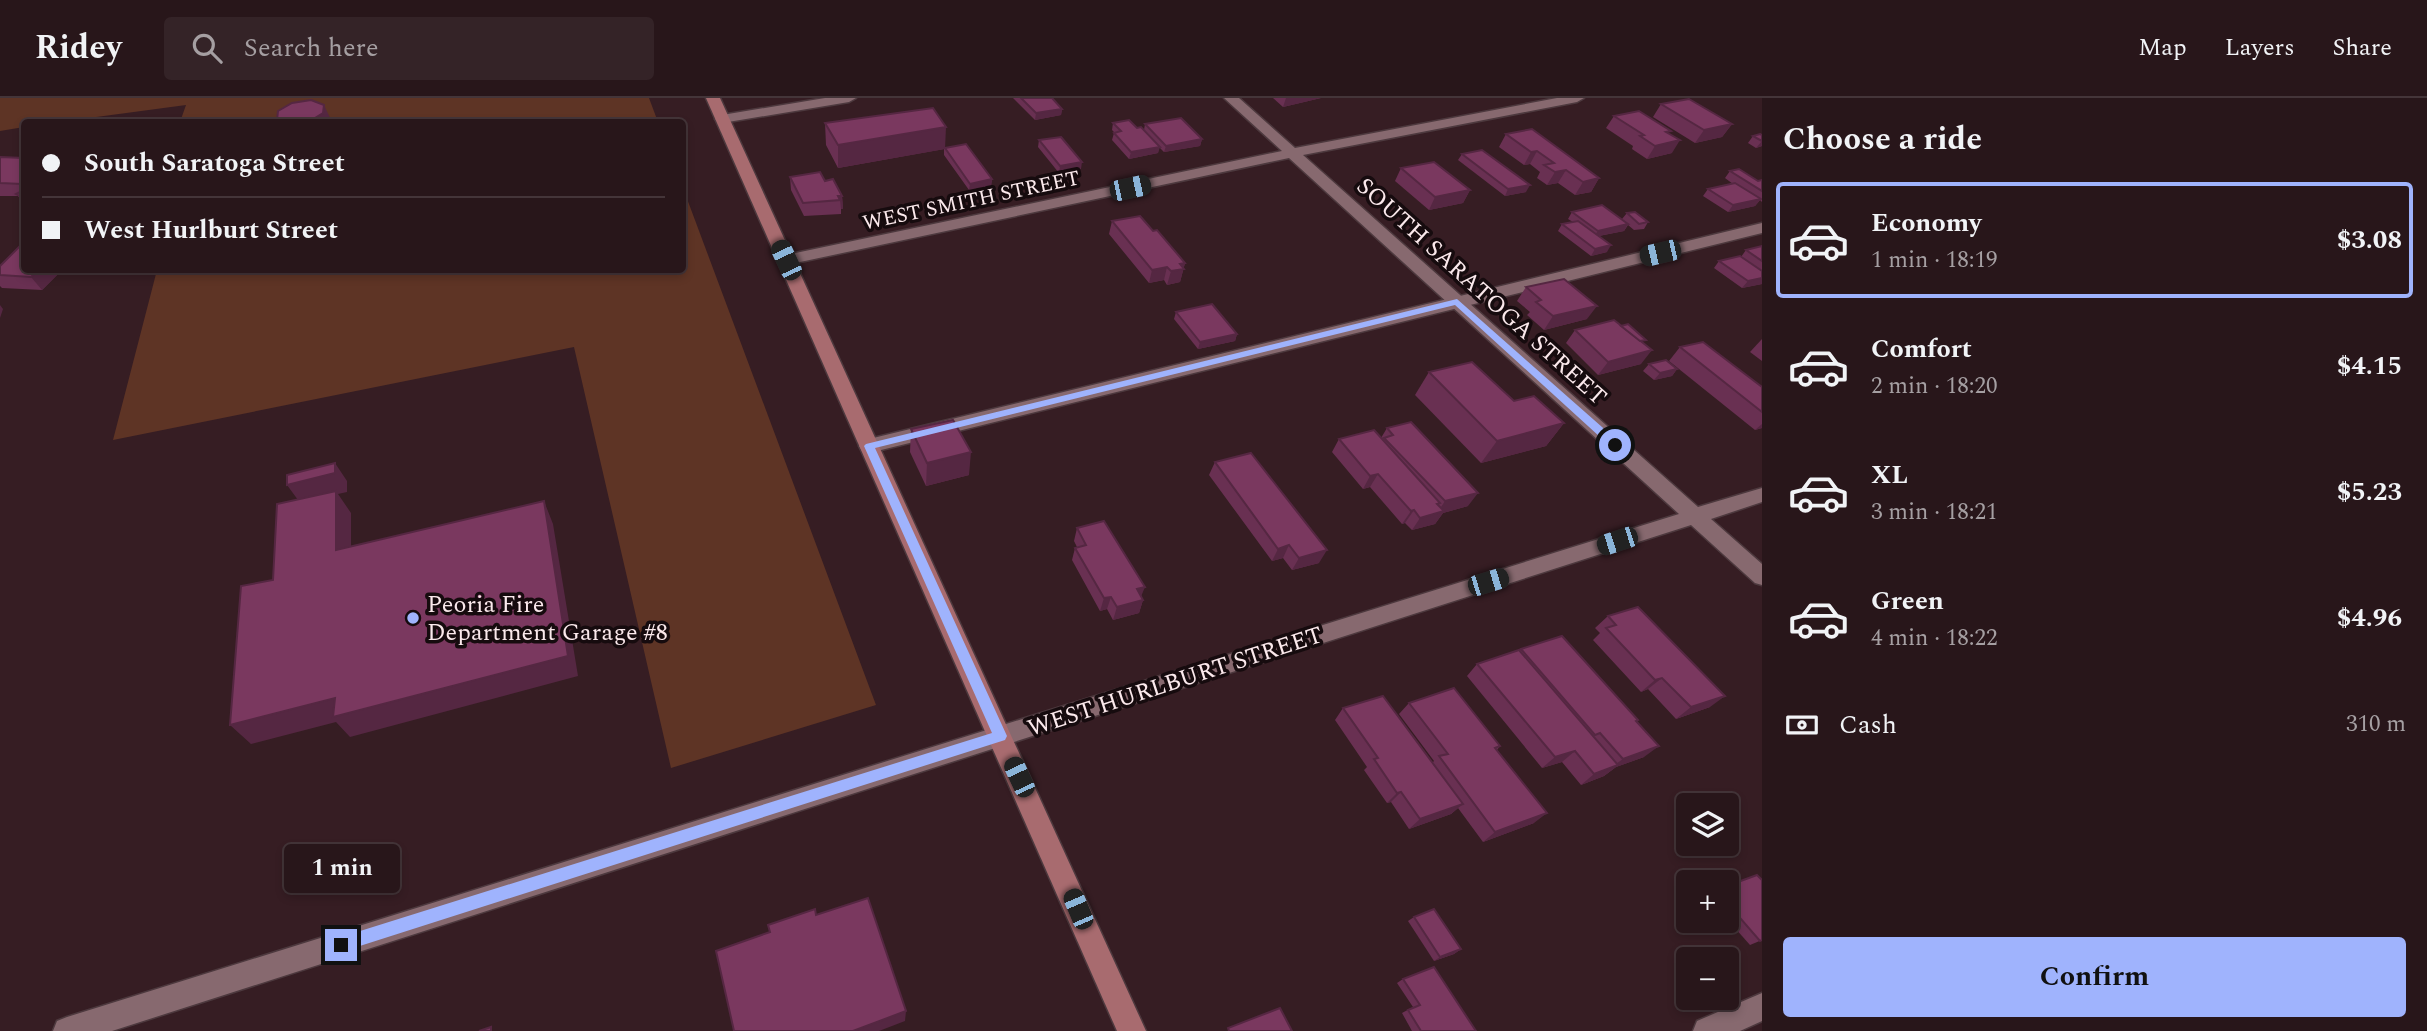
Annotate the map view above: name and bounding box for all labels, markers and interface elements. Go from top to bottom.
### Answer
search box [164,17,654,80]
text: Ridey [35,23,122,73]
text: Search here [244,28,379,68]
icon: search [188,29,226,67]
text: Map [2138,30,2187,66]
text: Layers [2225,30,2295,66]
text: Share [2333,30,2392,66]
text: Choose a ride [1783,115,1982,164]
text: South Saratoga Street [84,143,345,183]
street label: WEST SMITH STREET [860,162,1083,240]
street label: SOUTH SARATOGA STREET [1348,169,1615,414]
car [1108,173,1153,203]
text: Economy [1871,203,1981,243]
icon: car [1787,209,1850,272]
text: West Hurlburt Street [84,210,338,250]
text: $3.08 [2337,220,2402,260]
car [768,237,805,283]
car [1638,238,1683,268]
text: 1 min · 18:19 [1871,243,1998,278]
text: Comfort [1871,329,1972,369]
icon: car [1787,335,1850,398]
text: $4.15 [2337,346,2402,386]
text: 2 min · 18:20 [1871,369,1998,404]
route start [1599,429,1631,461]
text: XL [1871,455,1908,495]
icon: car [1787,461,1850,524]
text: $5.23 [2337,472,2402,512]
text: 3 min · 18:21 [1871,495,1998,530]
car [1594,525,1641,557]
car [1465,566,1512,598]
text: Green [1871,581,1944,621]
place label: Peoria Fire Department Garage #8 [427,587,668,651]
icon: car [1787,587,1850,650]
text: $4.96 [2337,598,2402,638]
marker: Peoria Fire Department Garage #8 [405,610,421,626]
street label: WEST HURLBURT STREET [1023,617,1328,747]
text: 4 min · 18:22 [1871,621,1998,656]
text: Cash [1839,705,1897,745]
icon: cash [1783,706,1821,744]
text: 310 m [2346,707,2406,742]
car [1001,754,1038,800]
map controls [1676,793,1739,1010]
button: layers [1676,793,1739,856]
callout: 1 min [283,844,399,892]
text: 1 min [311,851,373,886]
button: + [1676,870,1739,933]
car [1061,886,1096,932]
route end [325,929,357,961]
button: Confirm [1783,937,2406,1017]
button: − [1676,947,1739,1010]

